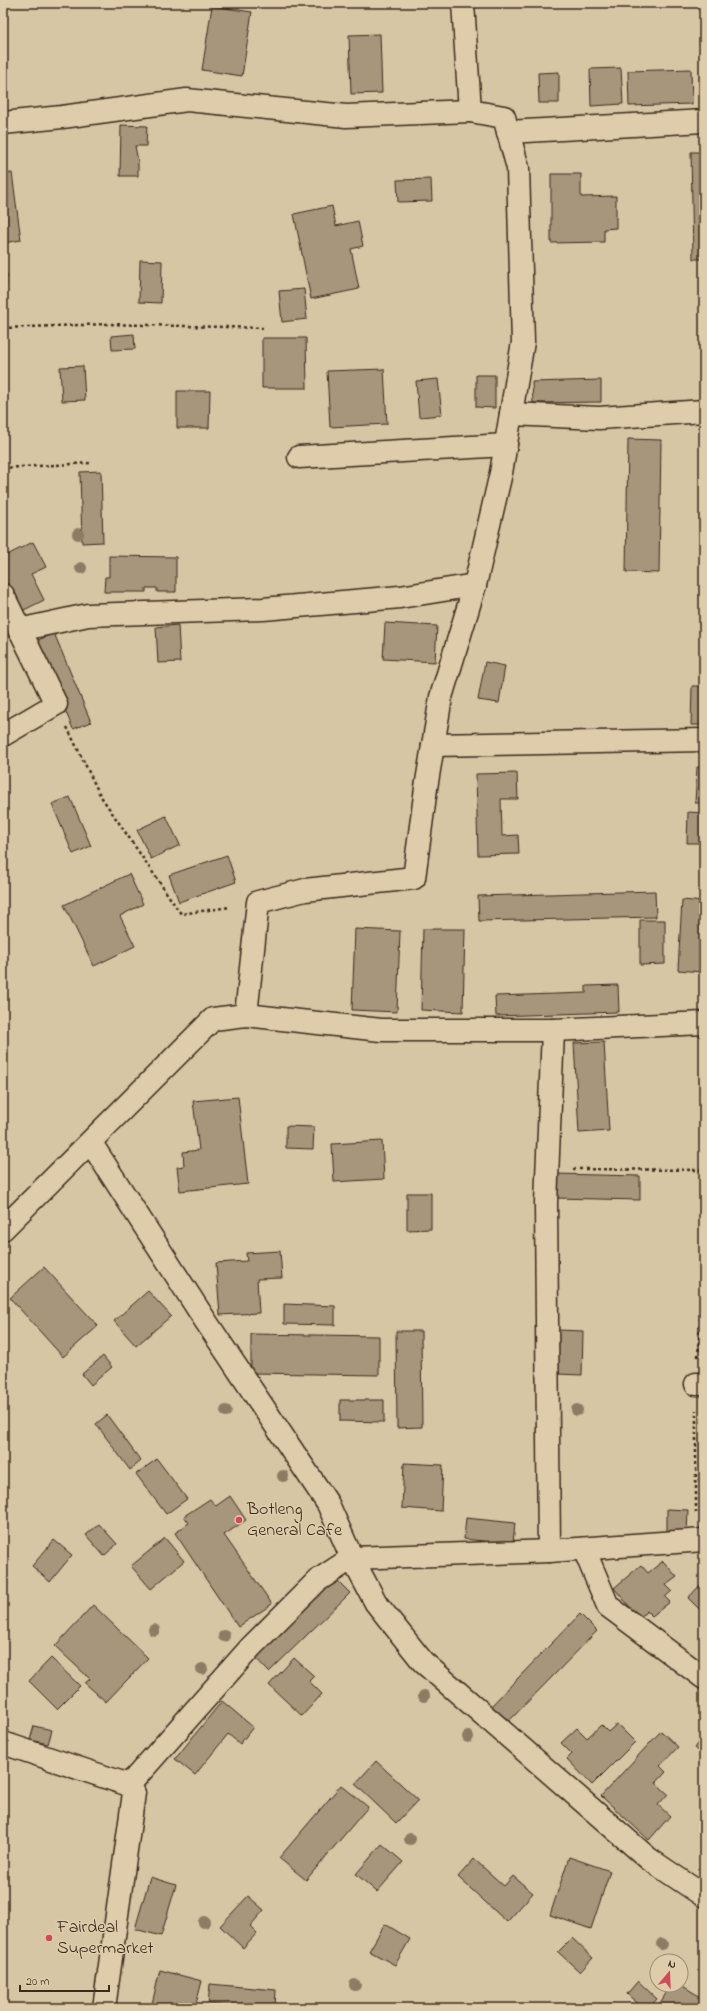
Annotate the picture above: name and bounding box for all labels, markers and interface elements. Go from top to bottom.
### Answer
place label: Botleng General Cafe [246,1497,343,1544]
marker: Botleng General Cafe [234,1515,244,1525]
place label: Fairdeal Supermarket [56,1915,154,1962]
marker: Fairdeal Supermarket [44,1933,54,1943]
north arrow [649,1953,689,1993]
text: N [666,1956,678,1973]
scale bar [20,1967,109,1993]
text: 20 m [26,1973,49,1991]

